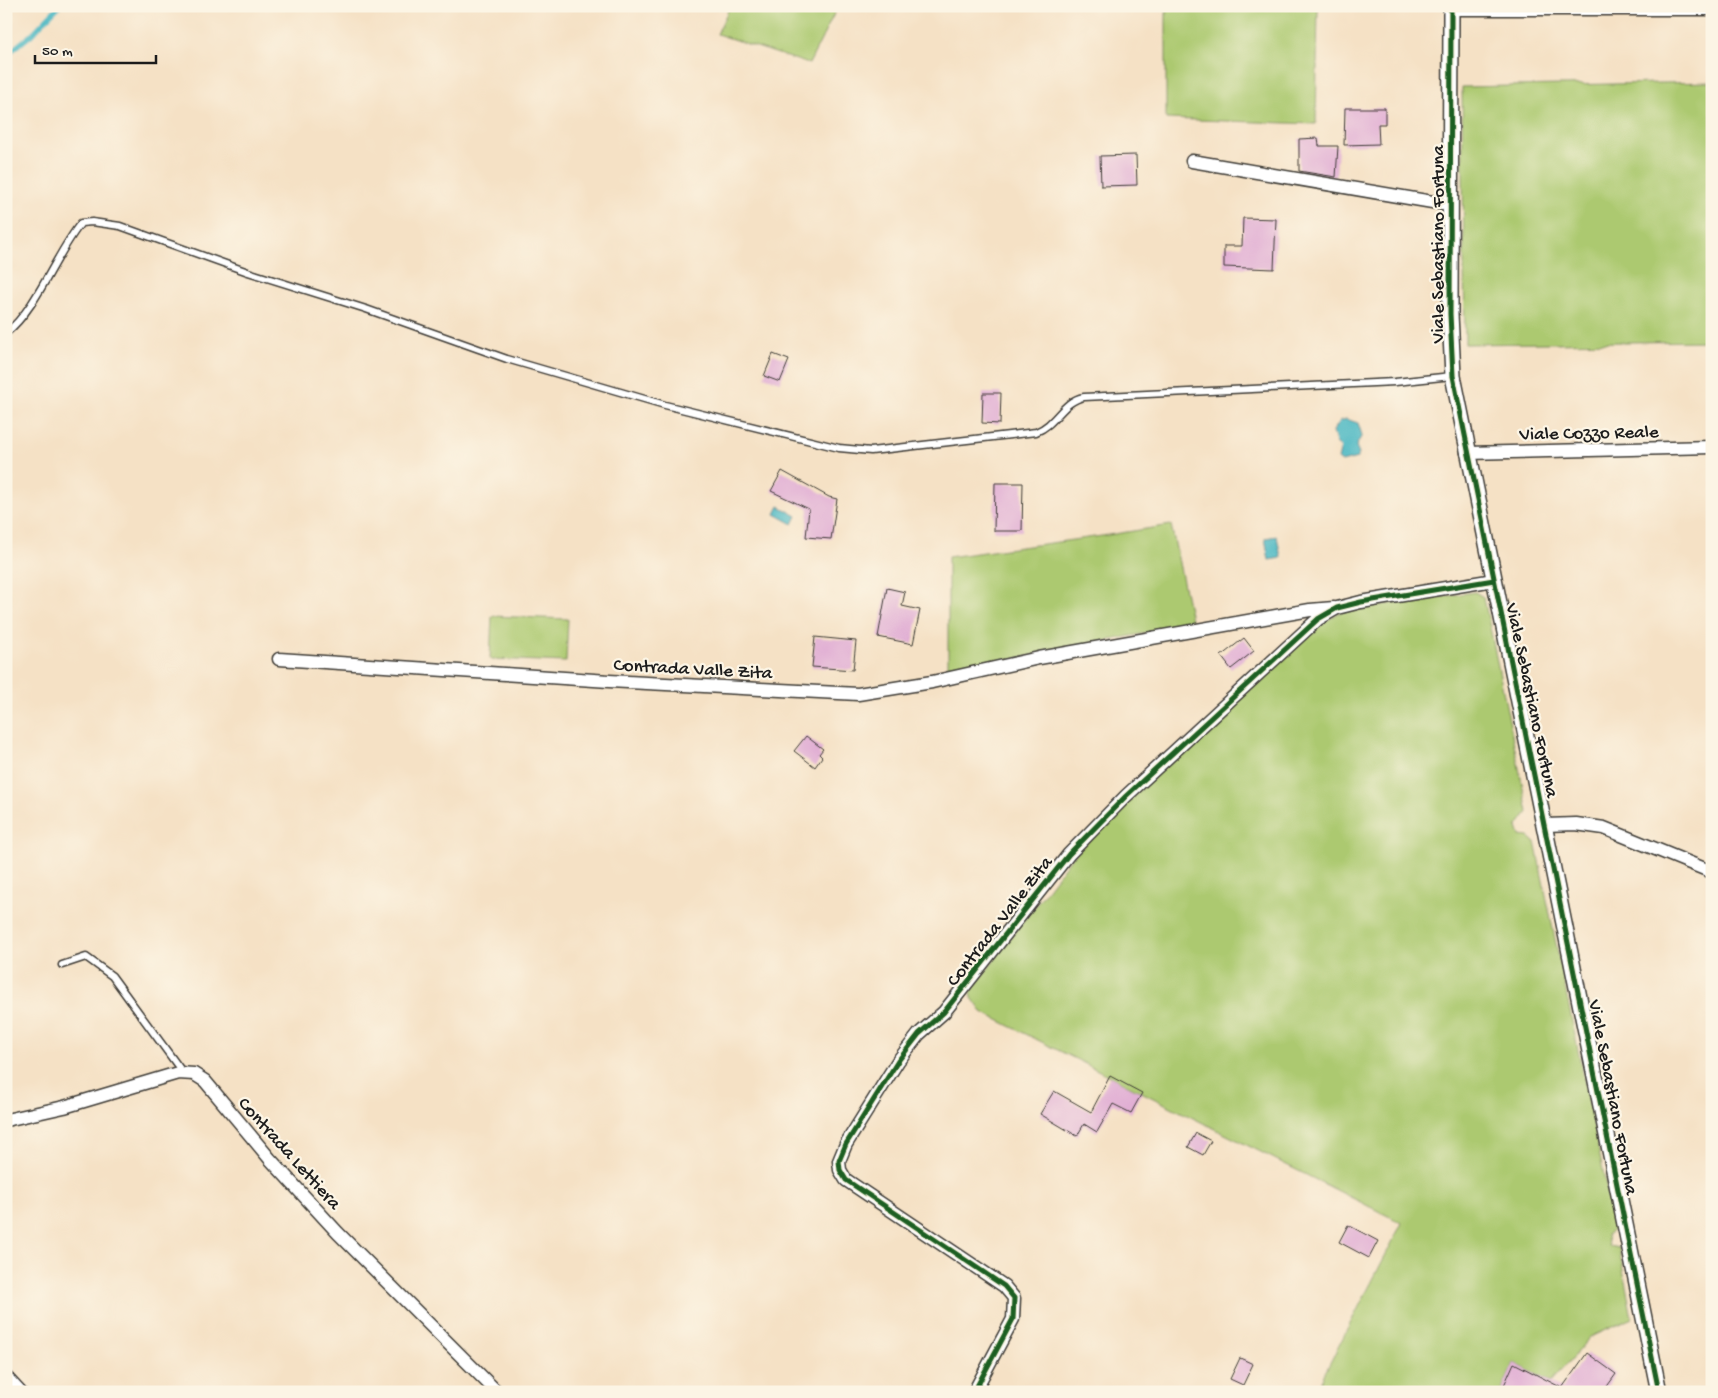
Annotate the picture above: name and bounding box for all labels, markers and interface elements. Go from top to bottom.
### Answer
scale bar [35,32,156,64]
text: 50 m [42,43,73,61]
street label: Viale Sebastiano Fortuna [1428,143,1451,344]
street label: Viale Cozzo Reale [1518,422,1659,447]
street label: Viale Sebastiano Fortuna [1499,600,1563,802]
street label: Contrada Valle Zita [613,655,774,686]
street label: Contrada Valle Zita [943,851,1060,992]
street label: Viale Sebastiano Fortuna [1581,997,1642,1199]
street label: Contrada Lettiera [232,1093,346,1217]

